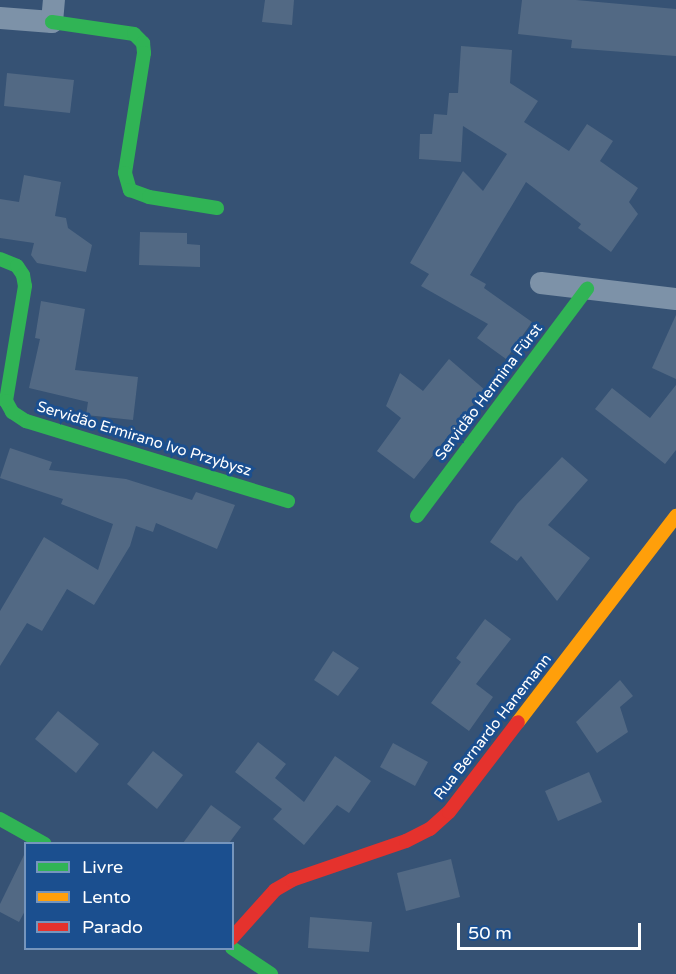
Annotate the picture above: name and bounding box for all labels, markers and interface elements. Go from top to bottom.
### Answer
street label: Servidão Hermina Fürst [432,320,546,464]
street label: Servidão Ermirano Ivo Przybysz [35,398,253,480]
street label: Rua Bernardo Hanemann [430,650,556,804]
legend [24,842,234,950]
text: Livre [82,856,123,878]
text: Lento [82,886,131,908]
scale bar [460,911,644,949]
text: Parado [82,916,143,938]
text: 50 m [468,922,512,944]

